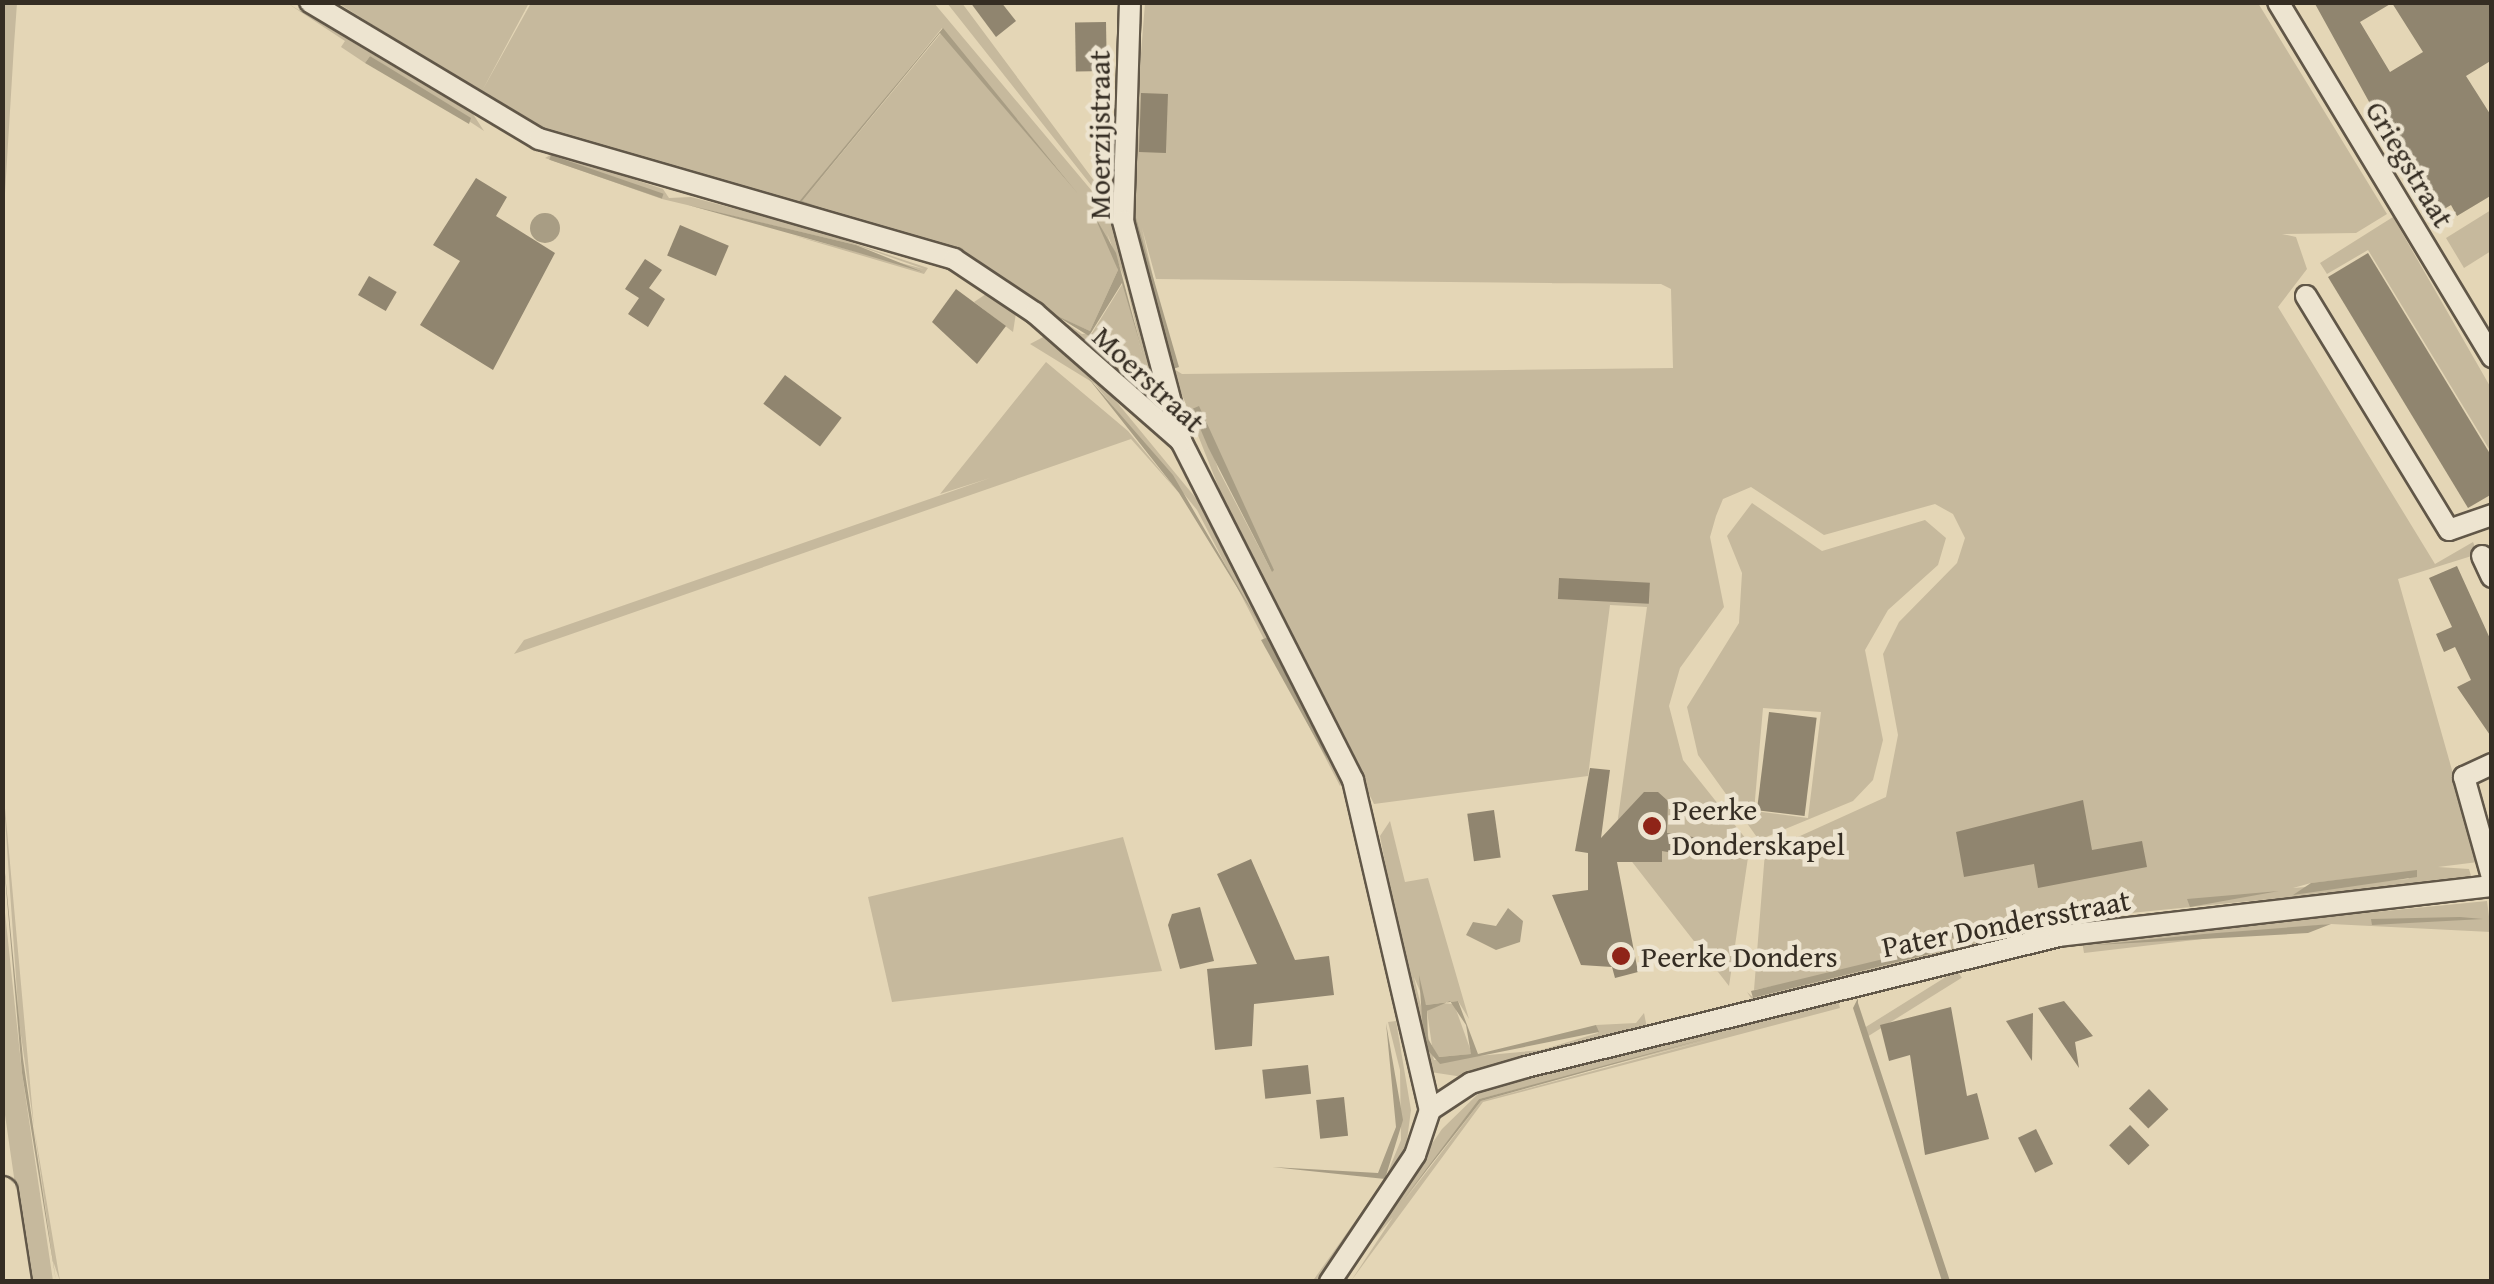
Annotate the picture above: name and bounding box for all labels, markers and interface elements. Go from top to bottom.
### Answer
street label: Moerzijstraat [1081,50,1117,220]
street label: Griegstraat [2358,94,2462,234]
street label: Moerstraat [1086,318,1212,440]
place label: Peerke Donderskapel [1672,791,1845,862]
marker: Peerke Donderskapel [1641,815,1663,837]
street label: Pater Dondersstraat [1879,881,2133,965]
place label: Peerke Donders [1641,938,1838,974]
marker: Peerke Donders [1610,945,1632,967]

